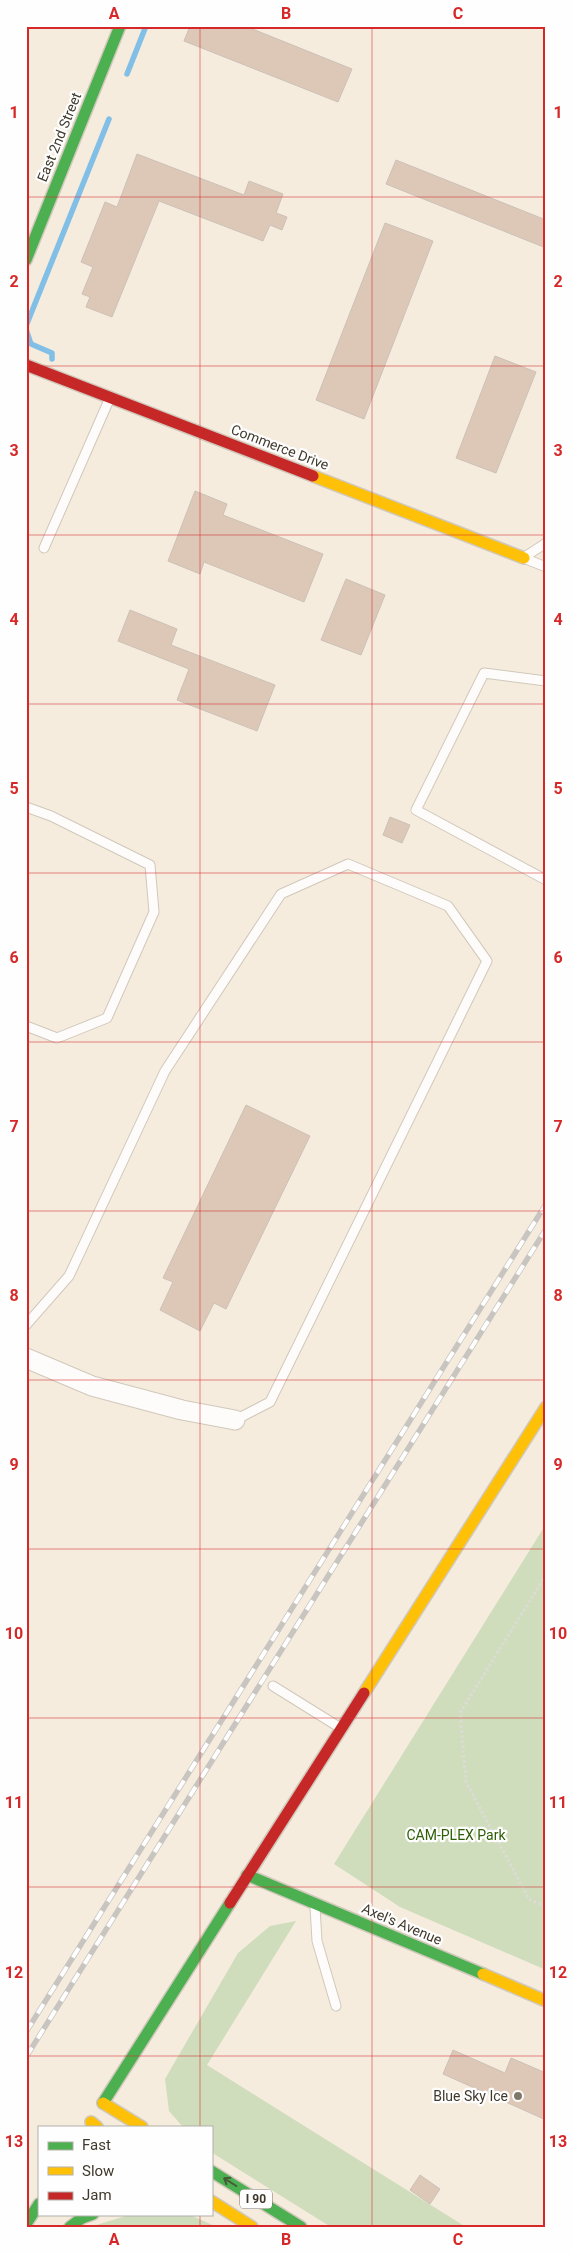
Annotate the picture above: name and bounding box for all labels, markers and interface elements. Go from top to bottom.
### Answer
text: A [109,4,120,23]
text: B [281,4,291,23]
text: C [453,4,463,23]
street label: East 2nd Street [34,90,84,184]
text: 1 [9,103,19,122]
text: 1 [553,103,563,122]
text: 2 [9,272,19,291]
text: 2 [553,272,563,291]
street label: Commerce Drive [229,421,331,473]
text: 3 [9,441,19,460]
text: 3 [553,441,563,460]
text: 4 [9,610,19,629]
text: 4 [553,610,563,629]
text: 5 [9,779,19,798]
text: 5 [553,779,563,798]
text: 6 [9,948,19,967]
text: 6 [553,948,563,967]
text: 7 [9,1117,19,1136]
text: 7 [553,1117,563,1136]
text: 8 [9,1286,19,1305]
text: 8 [553,1286,563,1305]
text: 9 [9,1455,19,1474]
text: 9 [553,1455,563,1474]
text: 10 [5,1624,23,1643]
text: 10 [549,1624,567,1643]
text: 11 [5,1793,23,1812]
text: 11 [549,1793,567,1812]
park label: CAM-PLEX Park [406,1827,506,1843]
street label: Axel's Avenue [360,1900,444,1948]
text: 12 [5,1963,23,1982]
text: 12 [549,1963,567,1982]
place label: Blue Sky Ice [433,2088,508,2104]
marker: Blue Sky Ice [512,2090,524,2102]
legend [38,2126,212,2216]
text: 13 [5,2132,23,2151]
text: 13 [549,2132,567,2151]
text: Fast [82,2136,111,2154]
text: Slow [82,2162,114,2180]
one-way arrow [223,2177,237,2187]
text: Jam [82,2186,112,2204]
road number: I 90 [240,2190,272,2208]
text: A [109,2230,120,2249]
text: B [281,2230,291,2249]
text: C [453,2230,463,2249]

